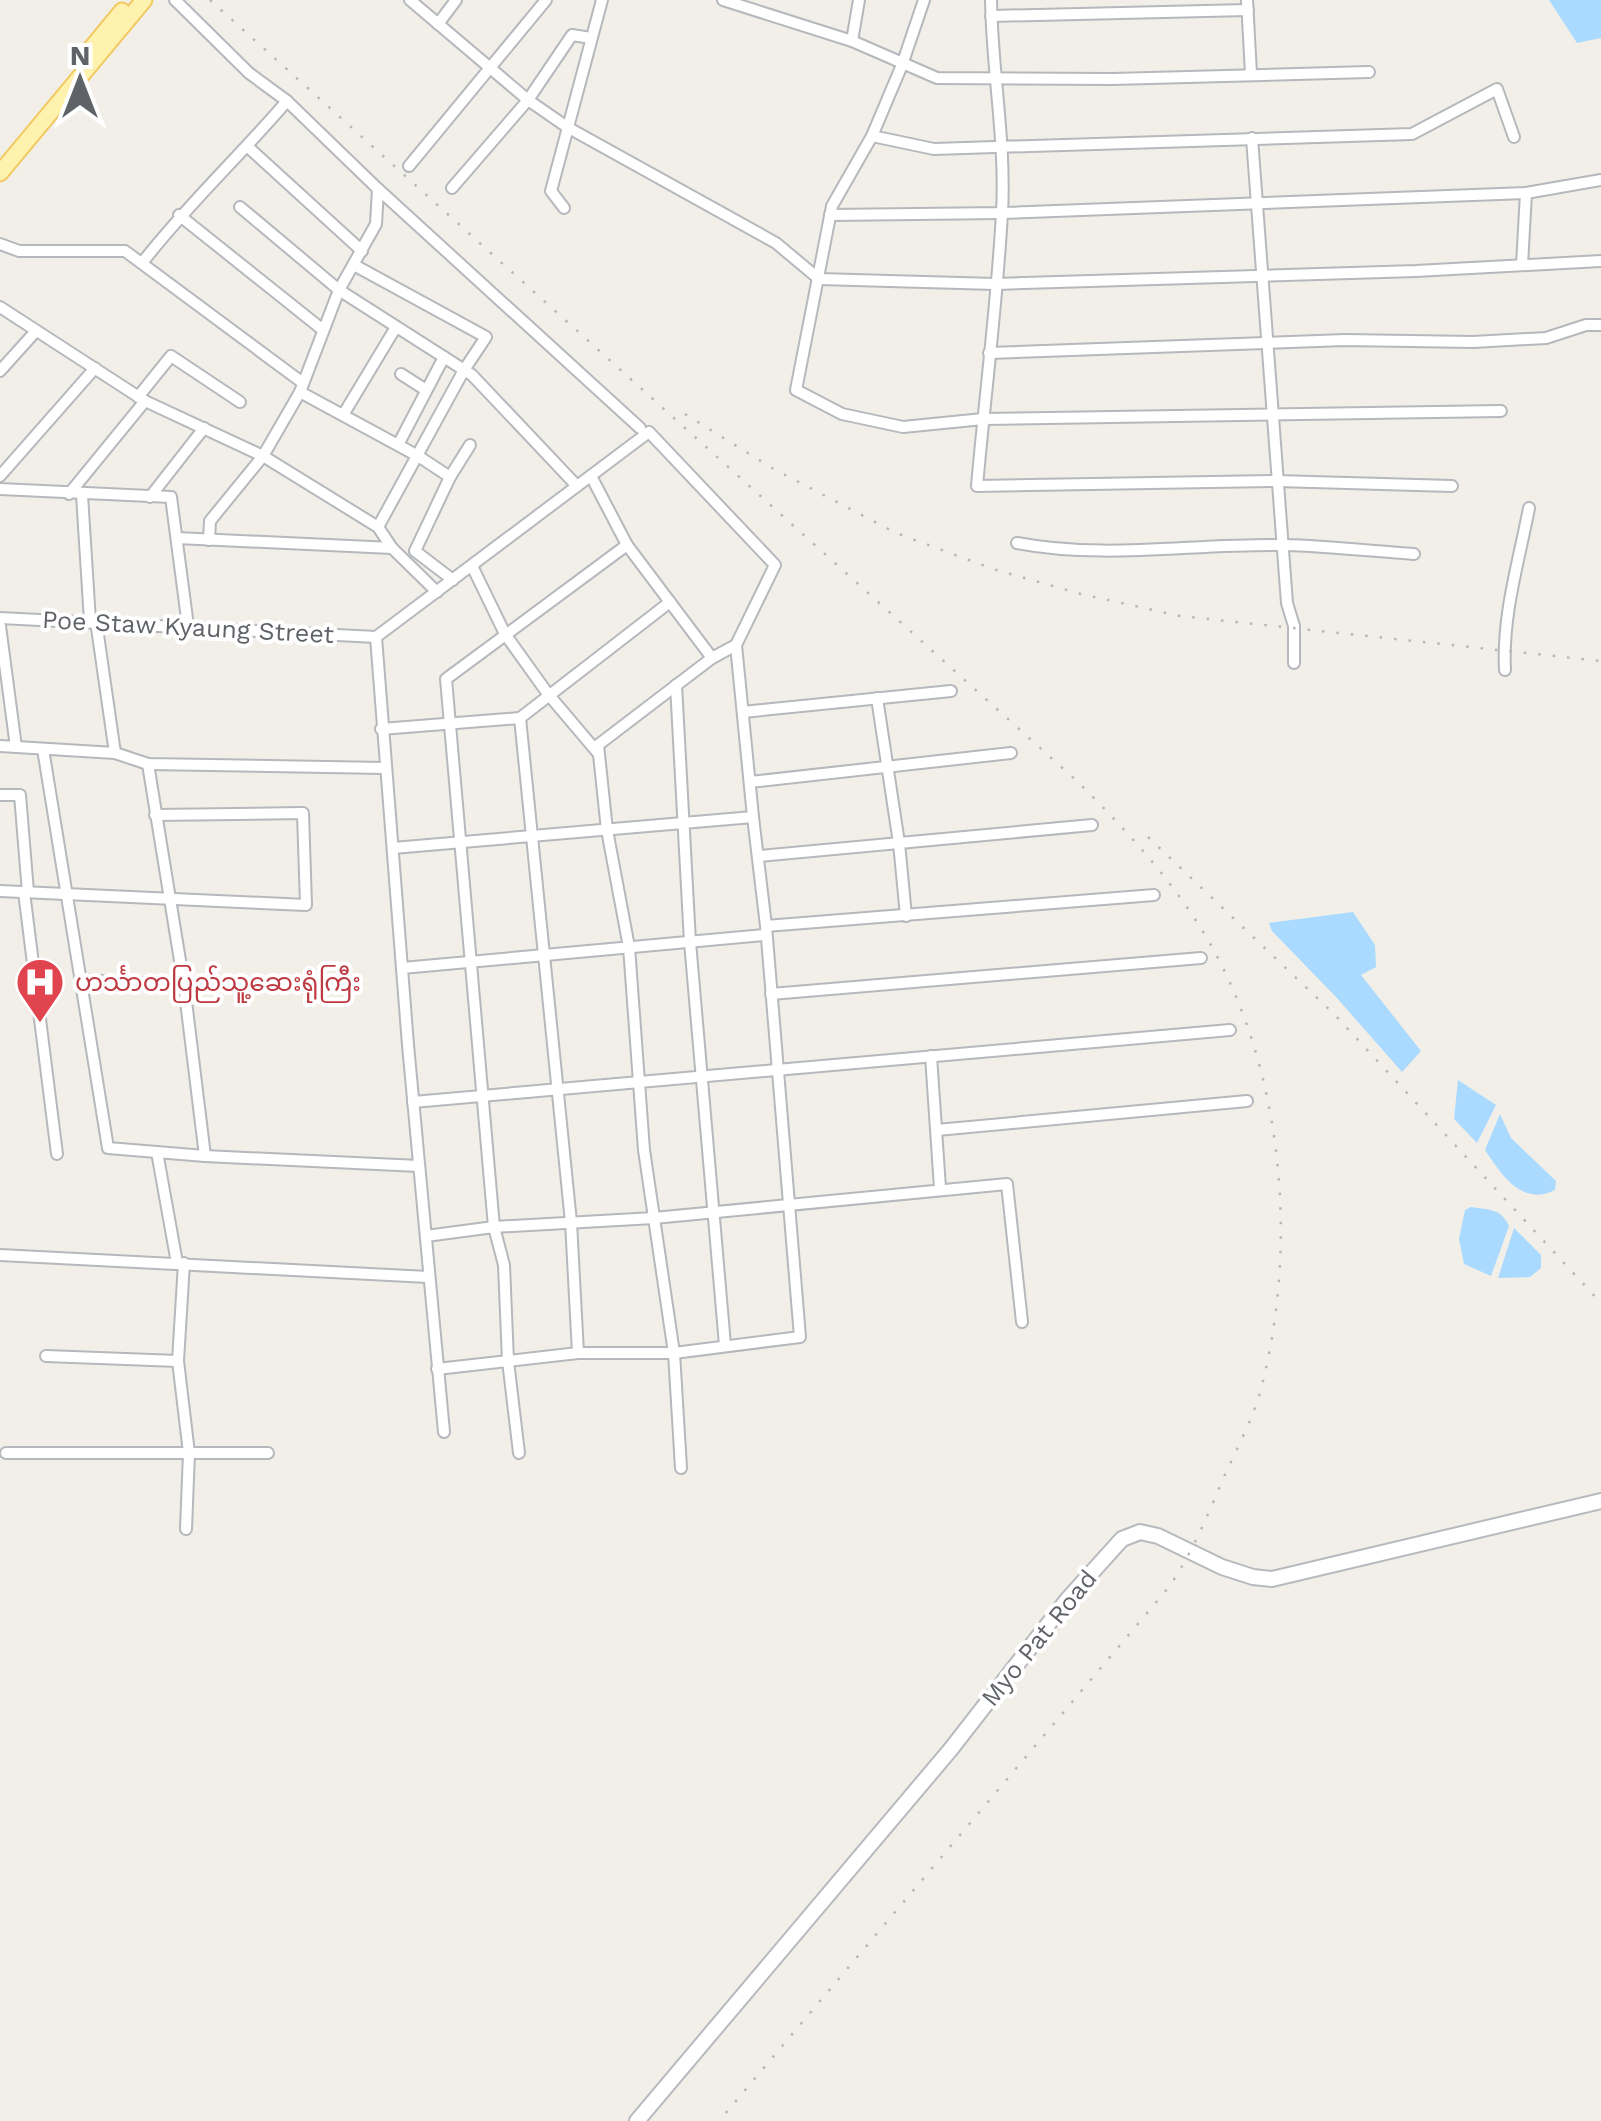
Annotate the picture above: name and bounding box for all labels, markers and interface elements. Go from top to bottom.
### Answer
north arrow [30,30,130,130]
text: N [70,39,90,72]
street label: Poe Staw Kyaung Street [41,605,335,649]
hospital icon: ဟင်္သာတပြည်သူ့ဆေးရုံကြီး [14,956,66,1024]
place label: ဟင်္သာတပြည်သူ့ဆေးရုံကြီး [75,965,361,1003]
street label: Myo Pat Road [975,1564,1103,1712]

